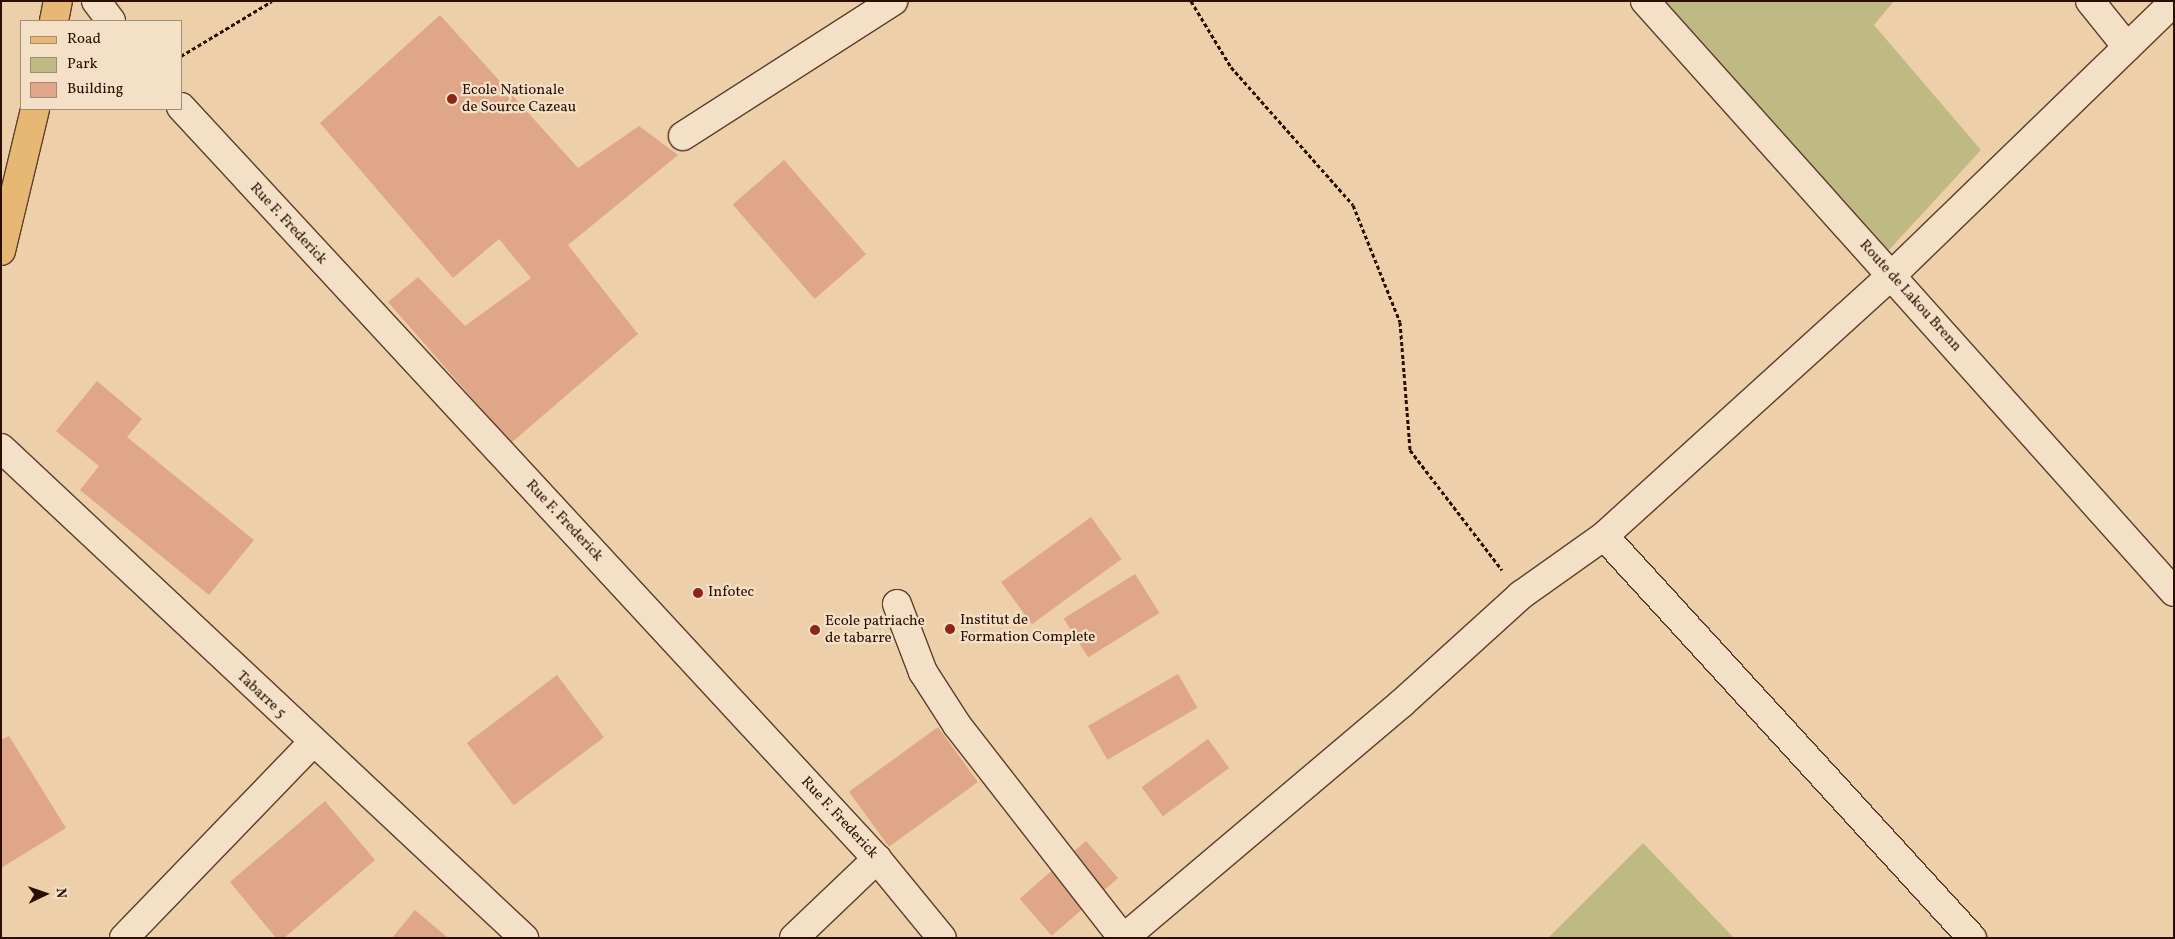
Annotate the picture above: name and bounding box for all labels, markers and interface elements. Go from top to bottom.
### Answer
legend [20,20,182,110]
text: Road [67,29,101,50]
text: Park [67,54,98,75]
text: Building [67,79,123,100]
place label: Ecole Nationale de Source Cazeau [462,81,576,116]
marker: Ecole Nationale de Source Cazeau [446,93,458,105]
street label: Rue F. Frederick [246,179,330,269]
street label: Route de Lakou Brenn [1855,236,1965,356]
street label: Rue F. Frederick [522,476,606,566]
place label: Infotec [708,584,754,602]
marker: Infotec [692,587,704,599]
place label: Institut de Formation Complete [960,611,1095,646]
place label: Ecole patriache de tabarre [825,612,925,647]
marker: Institut de Formation Complete [944,623,956,635]
marker: Ecole patriache de tabarre [809,624,821,636]
street label: Tabarre 5 [233,668,289,722]
street label: Rue F. Frederick [797,773,881,863]
north arrow [20,869,70,919]
text: N [51,888,70,899]

